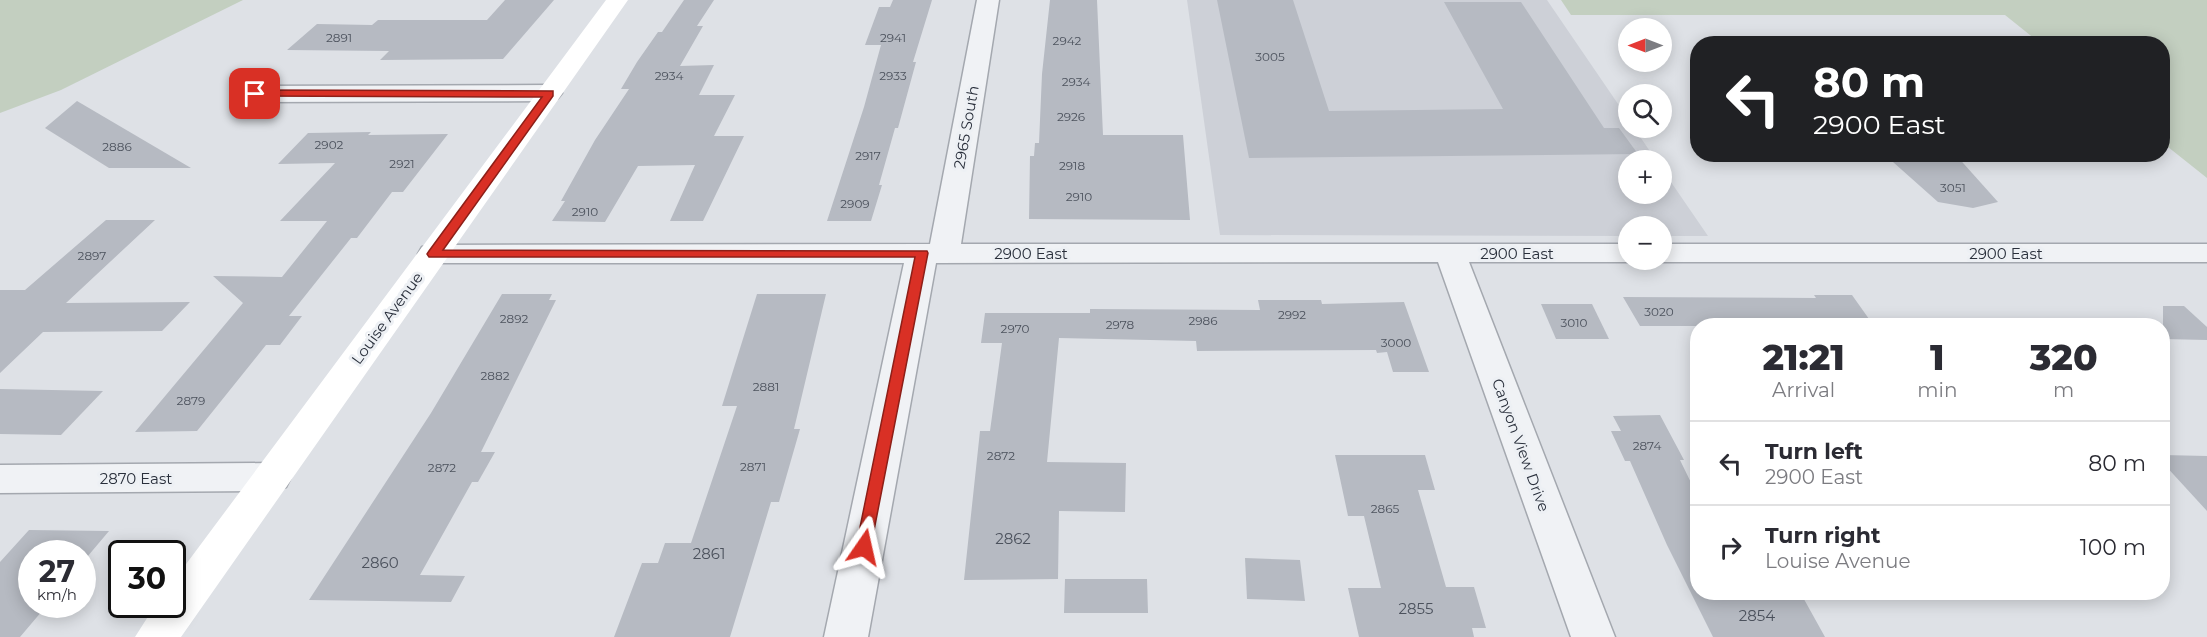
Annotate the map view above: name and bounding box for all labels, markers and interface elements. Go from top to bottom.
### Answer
north arrow [1618,18,1672,72]
map controls [1618,18,1672,270]
house number: 2891 [326,30,352,45]
house number: 2941 [880,30,906,45]
house number: 2942 [1053,33,1082,48]
house number: 3005 [1255,49,1285,64]
text: 80 m [1813,56,1925,108]
icon: left [1714,60,1792,138]
pin [229,68,280,119]
house number: 2934 [655,68,683,83]
house number: 2933 [879,68,907,83]
house number: 2934 [1062,74,1090,89]
icon: arrive [238,77,271,110]
street label: 2965 South [949,84,983,170]
button: search [1618,84,1672,138]
text: 2900 East [1813,108,1946,141]
house number: 2926 [1057,109,1085,124]
house number: 2902 [315,137,344,152]
house number: 2886 [102,139,132,154]
house number: 2917 [855,148,881,163]
button: + [1618,150,1672,204]
house number: 2921 [389,156,415,171]
house number: 2918 [1059,158,1085,173]
house number: 3051 [1940,180,1966,195]
house number: 2910 [1066,189,1092,204]
house number: 2909 [840,196,870,211]
house number: 2910 [572,204,598,219]
button: − [1618,216,1672,270]
street label: 2900 East [994,244,1068,263]
street label: 2900 East [1480,244,1554,263]
street label: 2900 East [1969,244,2043,263]
house number: 2897 [78,248,106,263]
street label: Louise Avenue [347,268,427,368]
house number: 3020 [1644,304,1674,319]
house number: 2992 [1278,307,1306,322]
house number: 2892 [500,311,528,326]
house number: 2986 [1188,313,1218,328]
house number: 3010 [1561,315,1588,330]
house number: 2978 [1106,317,1135,332]
house number: 2970 [1001,321,1029,336]
house number: 3000 [1381,335,1411,350]
text: 21:21 [1762,335,1845,379]
text: 1 [1930,335,1945,379]
text: 320 [2030,335,2098,379]
house number: 2882 [481,368,510,383]
street label: Canyon View Drive [1488,376,1554,514]
text: Arrival [1772,378,1835,402]
text: min [1917,378,1957,402]
text: m [2053,378,2074,402]
house number: 2881 [753,379,779,394]
house number: 2879 [177,393,205,408]
house number: 2874 [1633,438,1661,453]
text: Turn left [1765,438,1863,465]
icon: left [1714,447,1747,480]
house number: 2872 [987,448,1015,463]
text: 80 m [2088,450,2146,477]
house number: 2871 [740,459,766,474]
house number: 2872 [428,460,456,475]
text: 2900 East [1765,465,1863,489]
street label: 2870 East [100,469,172,488]
house number: 2865 [1371,501,1399,516]
position arrow [832,515,896,579]
text: Turn right [1765,522,1880,549]
house number: 2862 [995,529,1031,548]
icon: right [1714,531,1747,564]
text: 100 m [2080,534,2146,561]
speed limit sign: 30 [108,540,186,618]
house number: 2861 [693,544,725,563]
text: Louise Avenue [1765,549,1911,573]
text: 27 [39,553,75,590]
house number: 2860 [361,553,399,572]
text: km/h [37,585,77,604]
house number: 2855 [1399,599,1434,618]
house number: 2854 [1739,606,1775,625]

